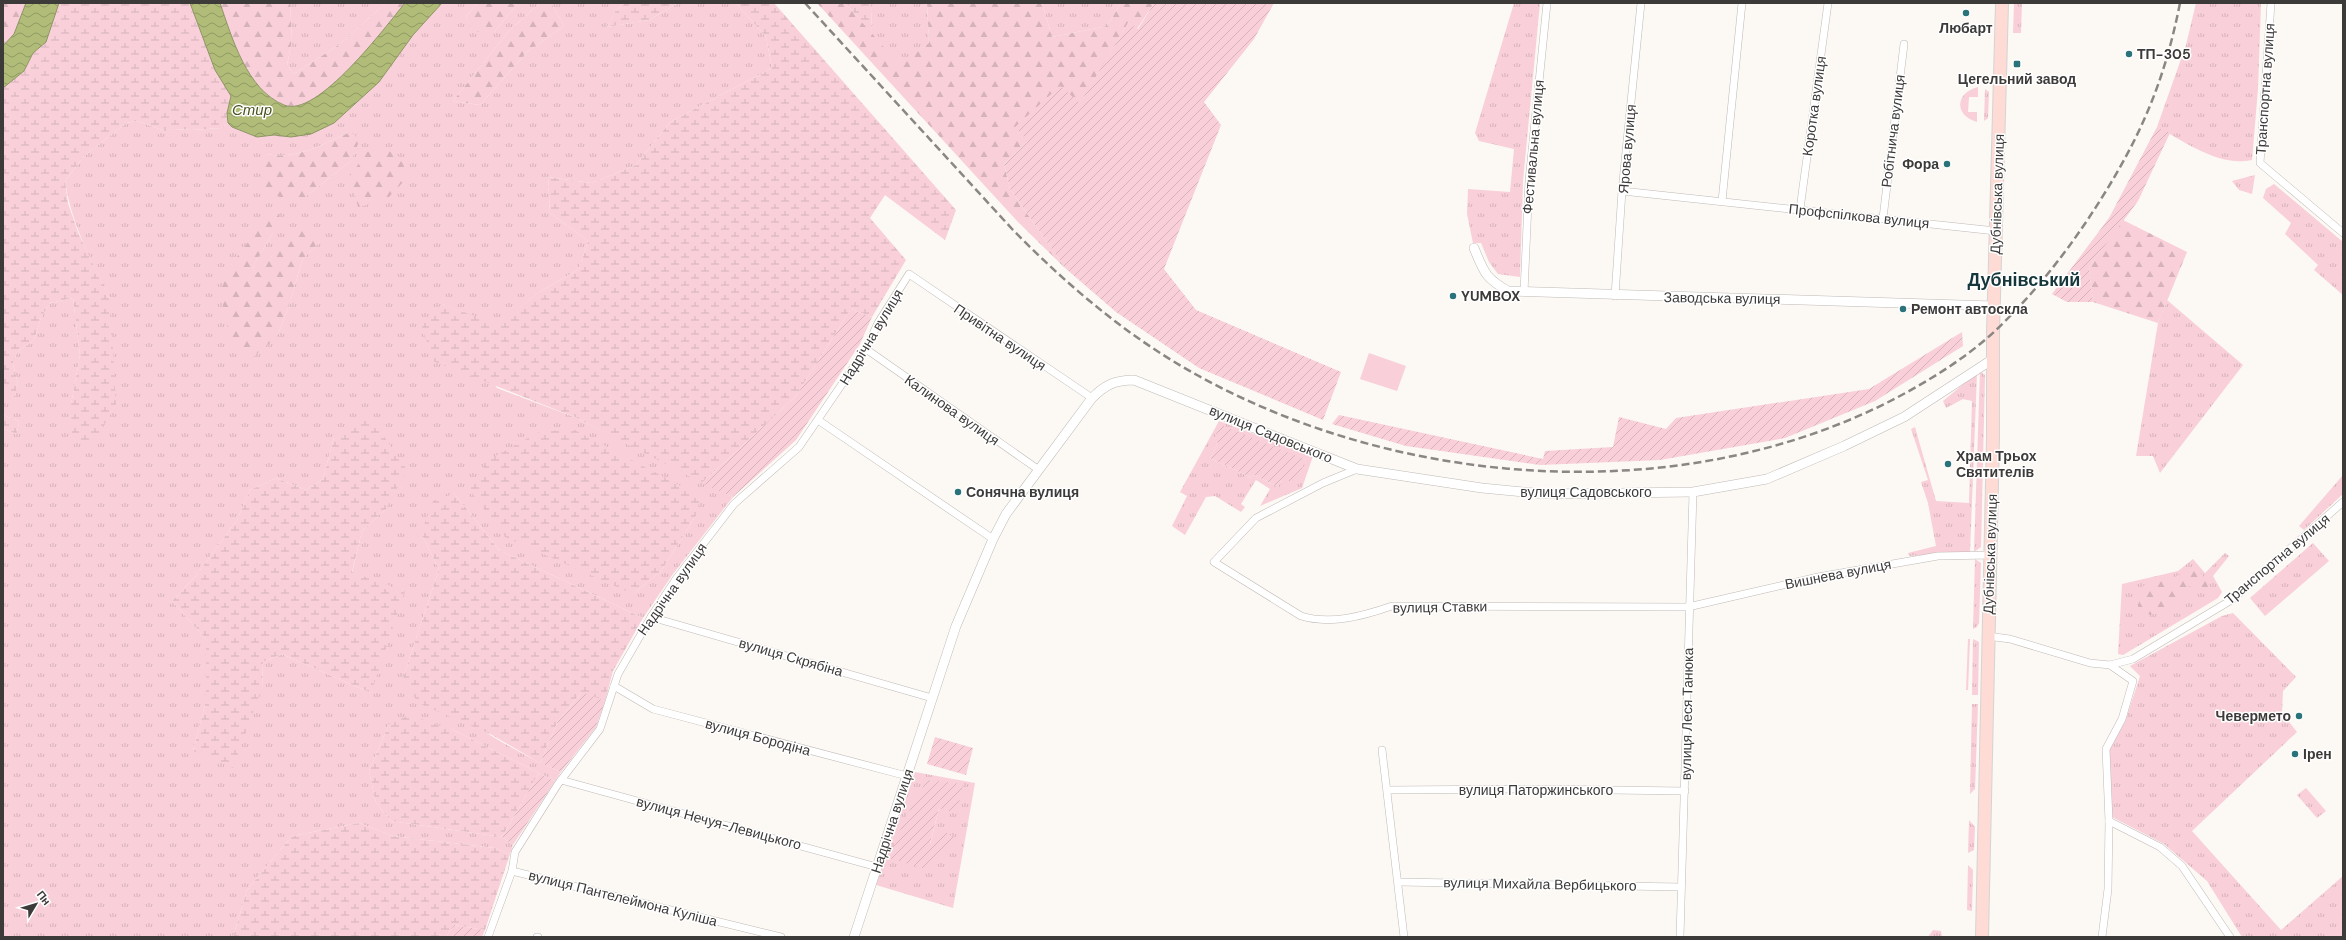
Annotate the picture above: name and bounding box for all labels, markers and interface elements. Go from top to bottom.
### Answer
marker: Любарт [1961,8,1971,18]
place label: Любарт [1939,19,1993,37]
street label: Транспортна вулиця [2251,23,2279,155]
place label: ТП-305 [2137,45,2191,63]
marker: ТП-305 [2124,49,2134,59]
street label: Коротка вулиця [1798,55,1830,157]
marker: Цегельний завод [2012,59,2022,69]
place label: Цегельний завод [1958,70,2076,88]
street label: Робітнича вулиця [1877,73,1909,189]
street label: Фестивальна вулиця [1518,79,1548,215]
water label: Стир [232,100,272,120]
street label: Ярова вулиця [1614,103,1640,195]
street label: Дубнівська вулиця [1986,133,2008,255]
place label: Фора [1902,155,1939,173]
marker: Фора [1942,159,1952,169]
street label: Профспілкова вулиця [1788,200,1930,232]
district label: Дубнівський [1968,268,2080,292]
street label: Надрічна вулиця [835,286,907,388]
place label: YUMBOX [1461,287,1520,305]
street label: Заводська вулиця [1663,288,1781,308]
marker: YUMBOX [1448,291,1458,301]
street label: Привітна вулиця [950,300,1050,374]
place label: Ремонт автоскла [1911,300,2028,318]
marker: Ремонт автоскла [1898,304,1908,314]
street label: Калинова вулиця [901,371,1003,449]
street label: вулиця Садовського [1207,401,1335,467]
place label: Храм Трьох Святителів [1956,447,2037,481]
marker: Храм Трьох Святителів [1943,459,1953,469]
place label: Сонячна вулиця [966,483,1079,501]
street label: вулиця Садовського [1520,483,1652,501]
marker: Сонячна вулиця [953,487,963,497]
street label: Дубнівська вулиця [1979,493,2001,615]
street label: Транспортна вулиця [2221,510,2333,608]
street label: Надрічна вулиця [633,539,711,639]
street label: Вишнева вулиця [1783,555,1893,593]
street label: вулиця Ставки [1393,597,1487,617]
street label: вулиця Скрябіна [737,634,845,680]
street label: вулиця Леся Танюка [1677,647,1697,780]
place label: Чевермето [2216,707,2291,725]
marker: Чевермето [2294,711,2304,721]
street label: вулиця Бородіна [703,714,813,760]
place label: Ірен [2303,745,2332,763]
marker: Ірен [2290,749,2300,759]
street label: Надрічна вулиця [867,766,917,876]
street label: вулиця Паторжинського [1459,781,1613,799]
street label: вулиця Нечуя-Левицького [635,792,804,854]
street label: вулиця Пантелеймона Куліша [527,866,719,930]
street label: вулиця Михайла Вербицького [1443,873,1637,895]
north arrow [16,884,56,924]
text: Пн [34,888,54,908]

